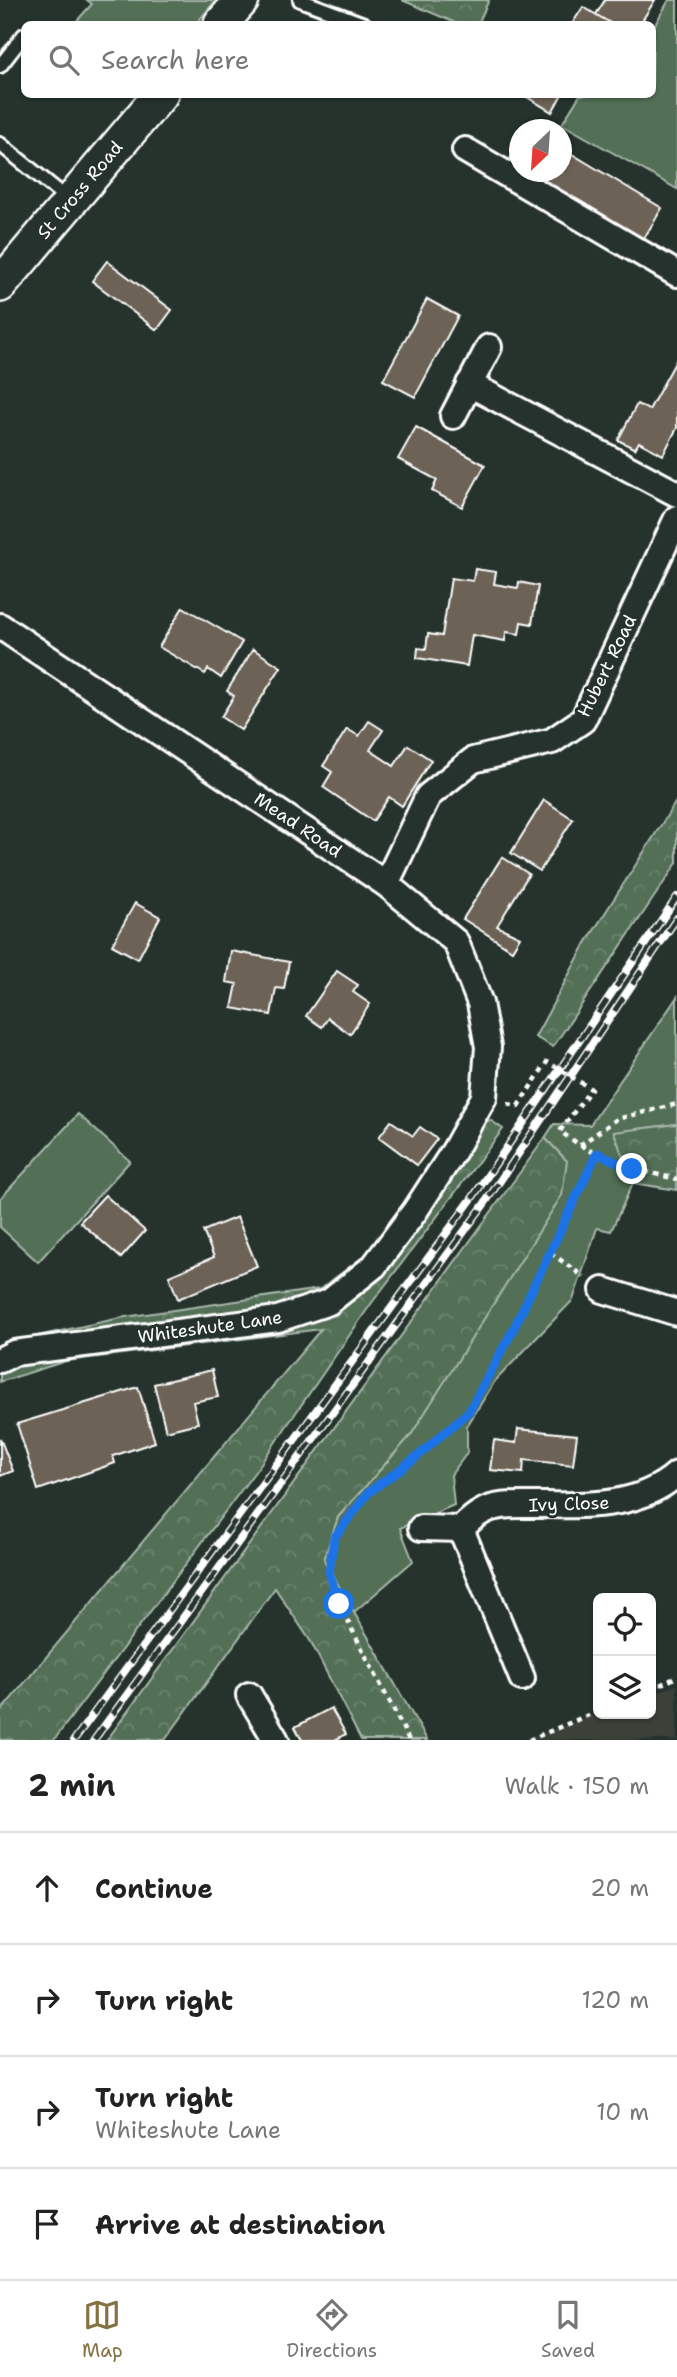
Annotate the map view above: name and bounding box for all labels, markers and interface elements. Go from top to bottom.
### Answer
search box [21,21,656,98]
icon: search [45,41,83,79]
text: Search here [101,42,250,77]
north arrow [509,119,572,182]
street label: St Cross Road [32,136,128,244]
street label: Hubert Road [572,611,642,721]
street label: Mead Road [249,787,347,863]
route end [616,1153,647,1184]
street label: Whiteshute Lane [136,1305,284,1349]
street label: Ivy Close [528,1491,610,1517]
route start [323,1588,354,1619]
map controls [593,1593,656,1719]
button: locate [593,1593,656,1656]
button: layers [593,1656,656,1719]
text: 2 min [28,1765,115,1806]
text: Walk · 150 m [504,1771,649,1801]
icon: ahead [28,1869,66,1907]
text: Continue [95,1871,213,1906]
text: 20 m [590,1873,649,1903]
icon: right [28,1981,66,2019]
text: Turn right [95,1983,233,2018]
text: 120 m [581,1985,649,2015]
text: Turn right [95,2080,233,2115]
icon: right [28,2093,66,2131]
text: 10 m [596,2097,649,2127]
text: Whiteshute Lane [95,2115,281,2145]
icon: arrive [28,2205,66,2243]
text: Arrive at destination [95,2207,385,2242]
tab: Map [82,2296,123,2363]
tab: Directions [287,2296,377,2363]
tab: Saved [541,2296,595,2363]

